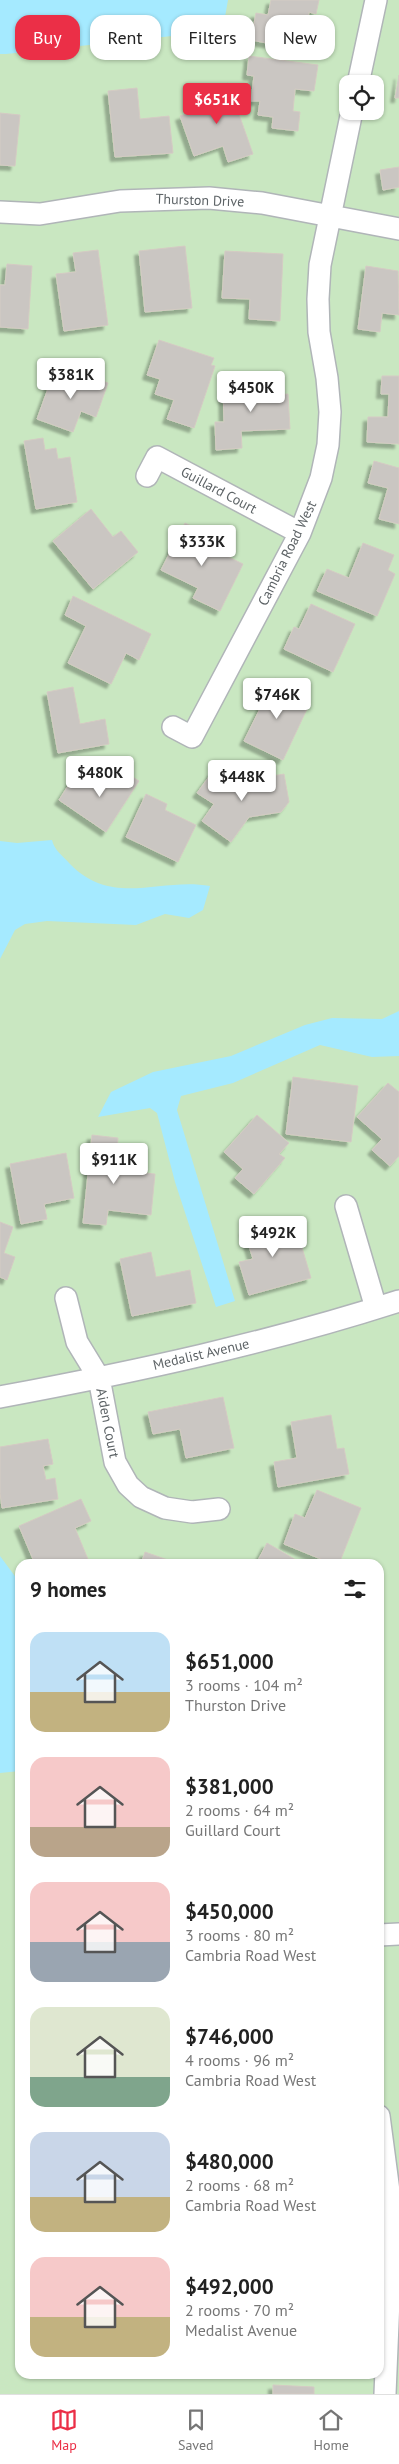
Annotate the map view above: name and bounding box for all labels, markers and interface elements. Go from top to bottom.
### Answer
chip: Buy [15,15,80,60]
chip: Rent [90,15,161,60]
chip: Filters [171,15,255,60]
chip: New [265,15,335,60]
map controls [339,75,384,120]
button: locate [339,75,384,120]
pin: $651K [182,82,252,125]
text: $651K [194,89,240,109]
street label: Thurston Drive [155,189,245,211]
pin: $381K [36,358,106,400]
text: $381K [48,364,94,384]
pin: $450K [216,370,286,413]
text: $450K [228,377,274,397]
street label: Guillard Court [178,462,260,518]
street label: Cambria Road West [254,497,320,608]
pin: $333K [167,524,237,567]
text: $333K [179,531,225,551]
pin: $746K [242,678,312,720]
text: $746K [254,684,300,704]
pin: $480K [65,756,135,798]
pin: $448K [207,760,277,802]
text: $480K [77,762,123,782]
text: $448K [219,766,265,786]
pin: $911K [79,1142,149,1185]
text: $911K [91,1149,137,1169]
pin: $492K [238,1216,308,1258]
text: $492K [250,1222,296,1242]
street label: Medalist Avenue [151,1334,251,1374]
street label: Aiden Court [92,1387,124,1460]
icon: filters [341,1575,369,1603]
text: 9 homes [30,1576,106,1603]
text: $651,000 [185,1648,274,1675]
icon: home [70,1652,130,1712]
text: 3 rooms · 104 m² [185,1675,303,1695]
text: Thurston Drive [185,1695,286,1715]
text: $381,000 [185,1773,274,1800]
icon: home [70,1777,130,1837]
text: 2 rooms · 64 m² [185,1800,294,1820]
text: Guillard Court [185,1820,280,1840]
text: $450,000 [185,1898,274,1925]
icon: home [70,1902,130,1962]
text: 3 rooms · 80 m² [185,1925,294,1945]
text: Cambria Road West [185,1945,316,1965]
text: $746,000 [185,2023,274,2050]
icon: home [70,2027,130,2087]
text: 4 rooms · 96 m² [185,2050,294,2070]
text: Cambria Road West [185,2070,316,2090]
text: $480,000 [185,2148,274,2175]
icon: home [70,2152,130,2212]
text: 2 rooms · 68 m² [185,2175,294,2195]
text: Cambria Road West [185,2195,316,2215]
text: $492,000 [185,2273,274,2300]
icon: home [70,2277,130,2337]
text: 2 rooms · 70 m² [185,2300,294,2320]
text: Medalist Avenue [185,2320,297,2340]
tab: Map [50,2406,78,2454]
tab: Saved [178,2406,214,2454]
tab: Home [314,2406,349,2454]

